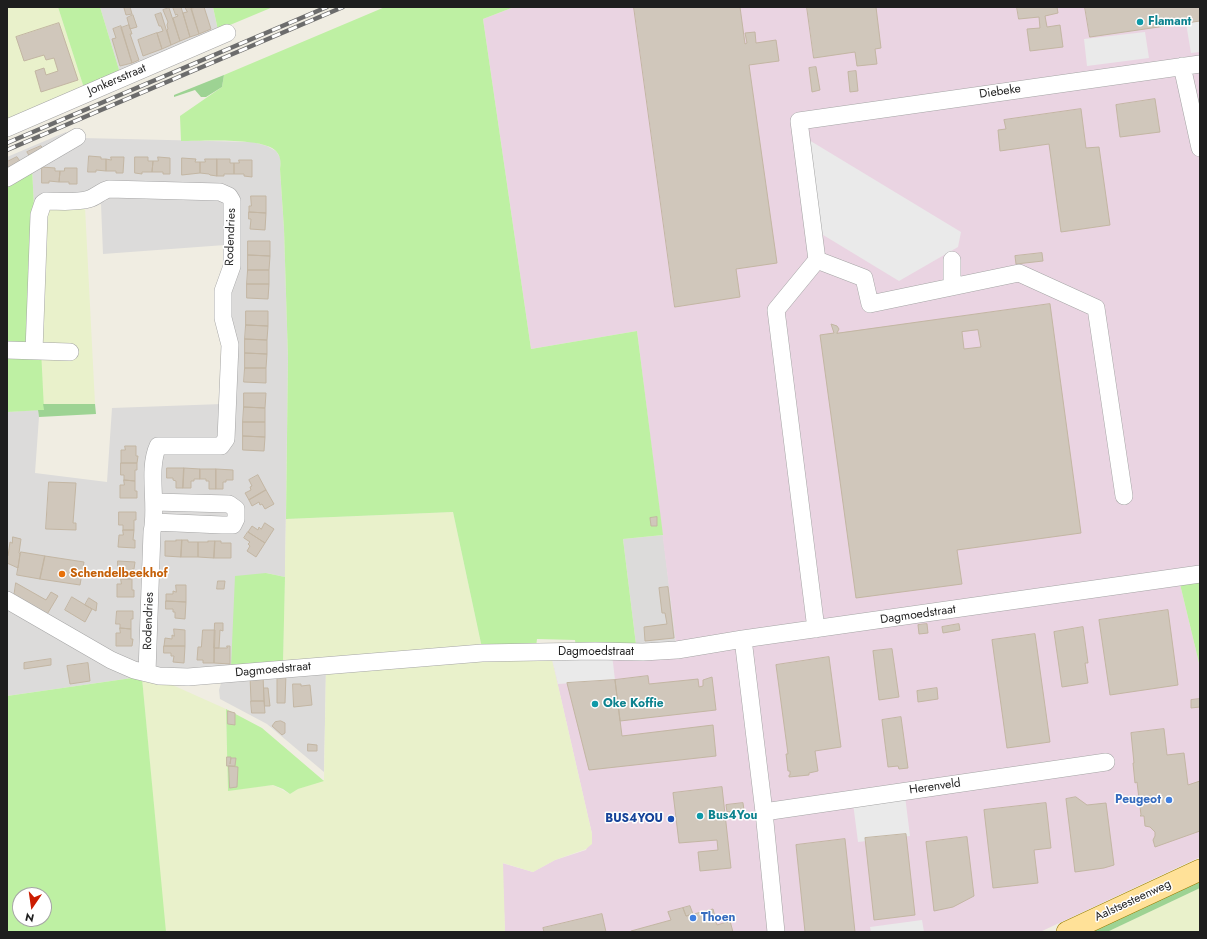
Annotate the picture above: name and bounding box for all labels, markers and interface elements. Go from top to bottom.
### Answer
place label: Flamant [1148,15,1191,29]
marker: Flamant [1135,17,1145,27]
street label: Jonkersstraat [86,61,148,99]
street label: Diebeke [978,82,1022,102]
street label: Rodendries [223,208,239,266]
place label: Schendelbeekhof [70,567,168,581]
marker: Schendelbeekhof [57,569,67,579]
street label: Rodendries [141,592,157,650]
street label: Dagmoedstraat [879,603,957,627]
street label: Dagmoedstraat [558,645,634,659]
street label: Dagmoedstraat [235,660,311,680]
place label: Oke Koffie [603,697,664,711]
marker: Oke Koffie [590,699,600,709]
street label: Herenveld [908,776,962,798]
place label: Peugeot [1115,793,1161,807]
marker: Peugeot [1164,795,1174,805]
place label: Bus4You [708,809,757,823]
marker: Bus4You [695,811,705,821]
place label: BUS4YOU [605,812,663,826]
marker: BUS4YOU [666,814,676,824]
street label: Aalstsesteenweg [1093,877,1173,925]
north arrow [12,887,52,927]
text: N [23,909,36,926]
place label: Thoen [701,911,735,925]
marker: Thoen [688,913,698,923]

